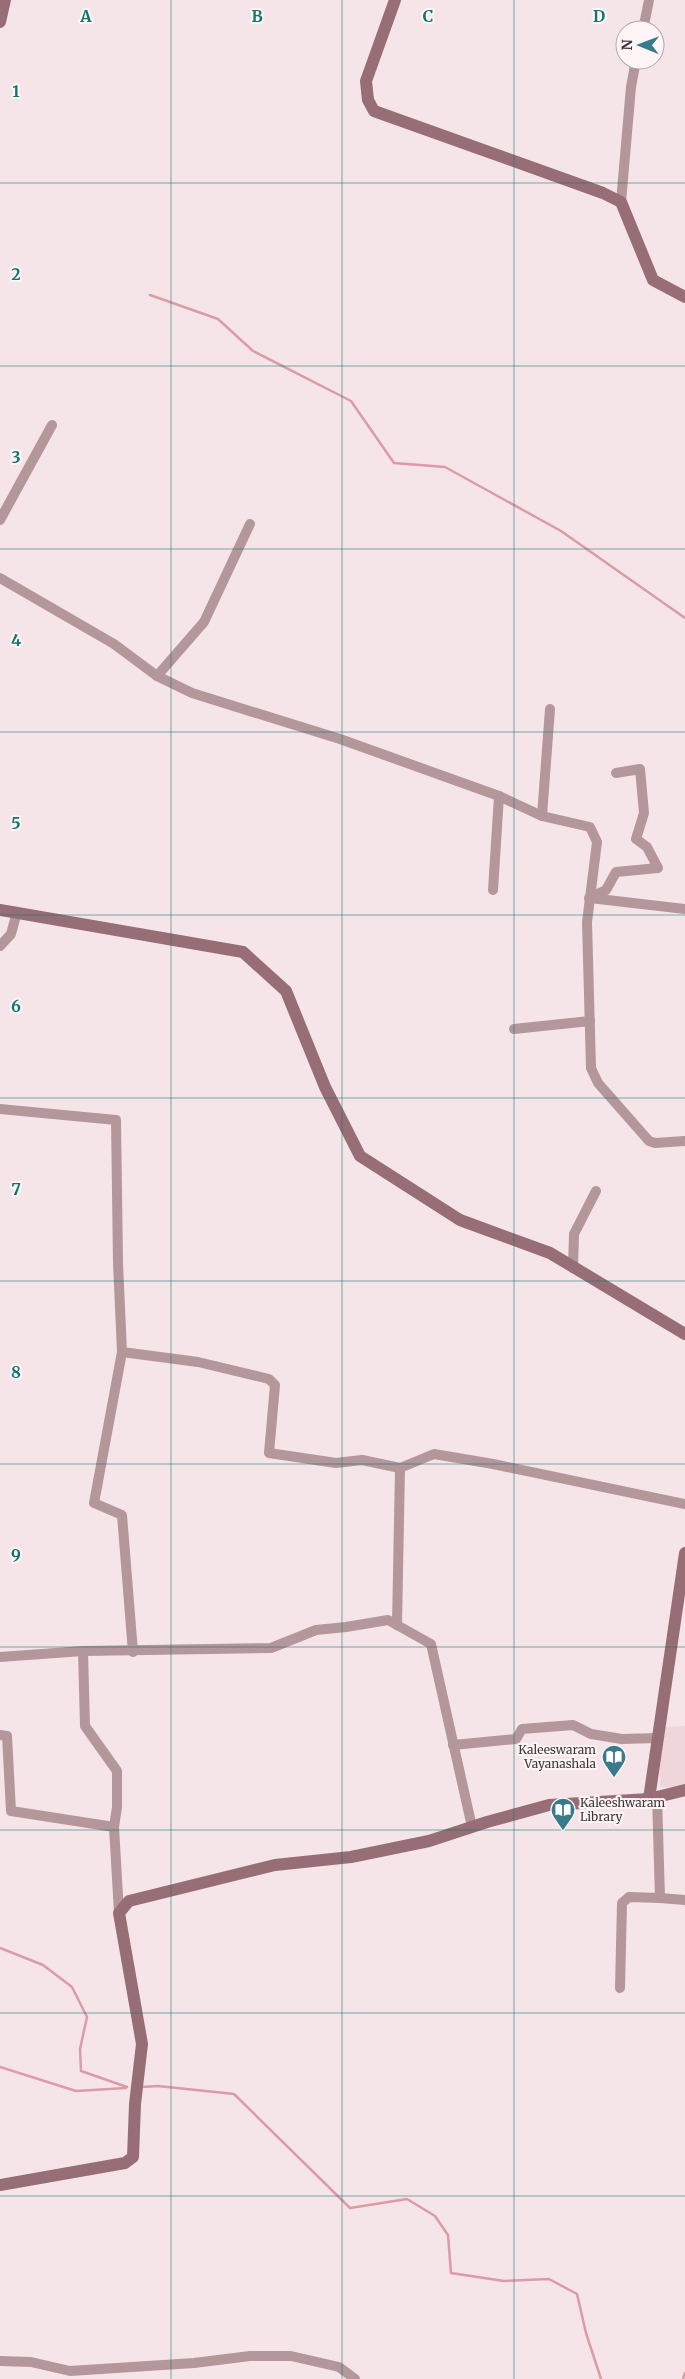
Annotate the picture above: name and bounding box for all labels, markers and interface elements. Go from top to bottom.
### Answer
text: A [79,6,92,26]
text: B [251,6,263,26]
text: C [423,6,433,26]
text: D [593,6,605,26]
north arrow [615,20,665,70]
text: N [618,39,636,50]
text: 1 [12,81,20,101]
text: 2 [11,264,21,284]
text: 3 [11,447,21,467]
text: 4 [11,630,21,650]
text: 5 [11,813,21,833]
text: 6 [11,996,21,1016]
text: 7 [11,1179,21,1199]
text: 8 [11,1362,21,1382]
text: 9 [11,1545,21,1565]
place label: Kaleeswaram Vayanashala [518,1742,597,1771]
library icon: Kaleeswaram Vayanashala [601,1744,627,1778]
place label: Kaleeshwaram Library [580,1795,665,1824]
library icon: Kaleeshwaram Library [550,1797,576,1831]

